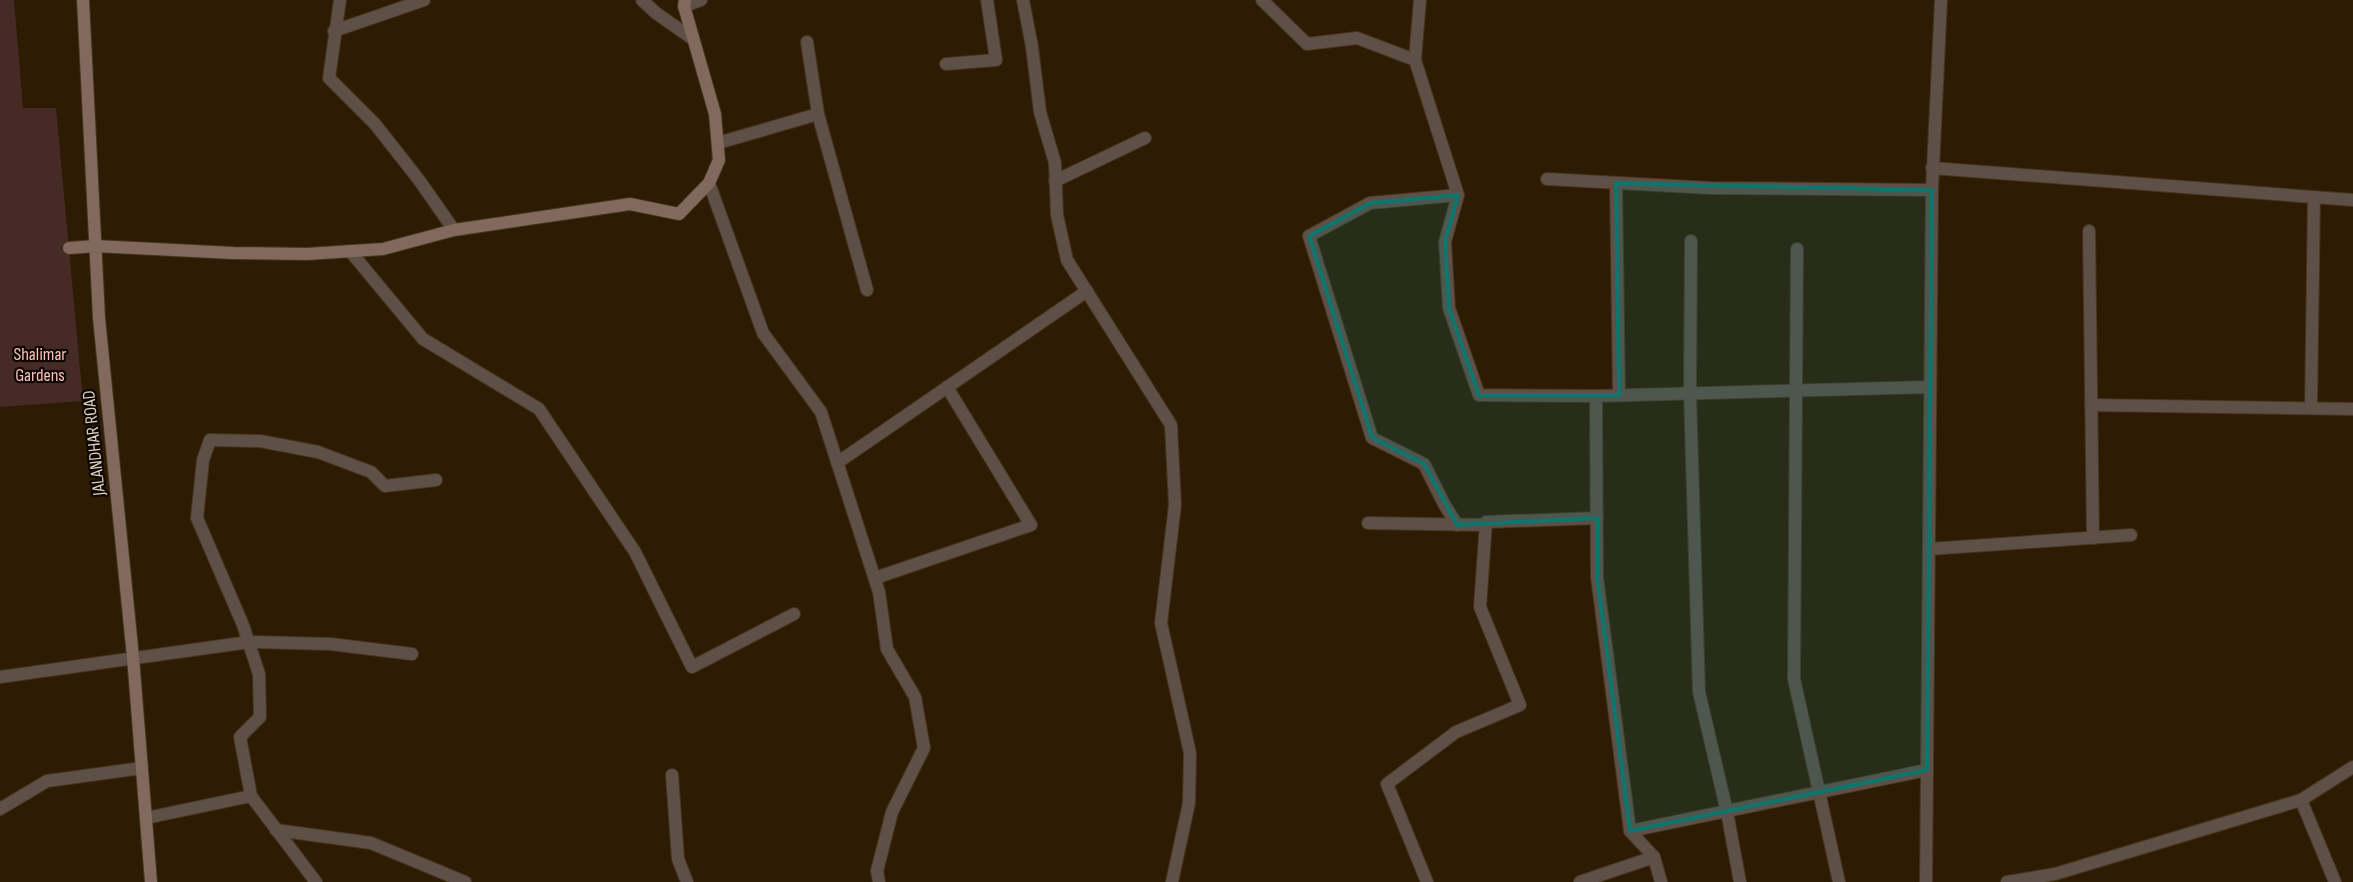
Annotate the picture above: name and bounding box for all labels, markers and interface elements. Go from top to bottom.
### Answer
park label: Shalimar Gardens [13,344,67,386]
street label: JALANDHAR ROAD [78,389,110,498]

